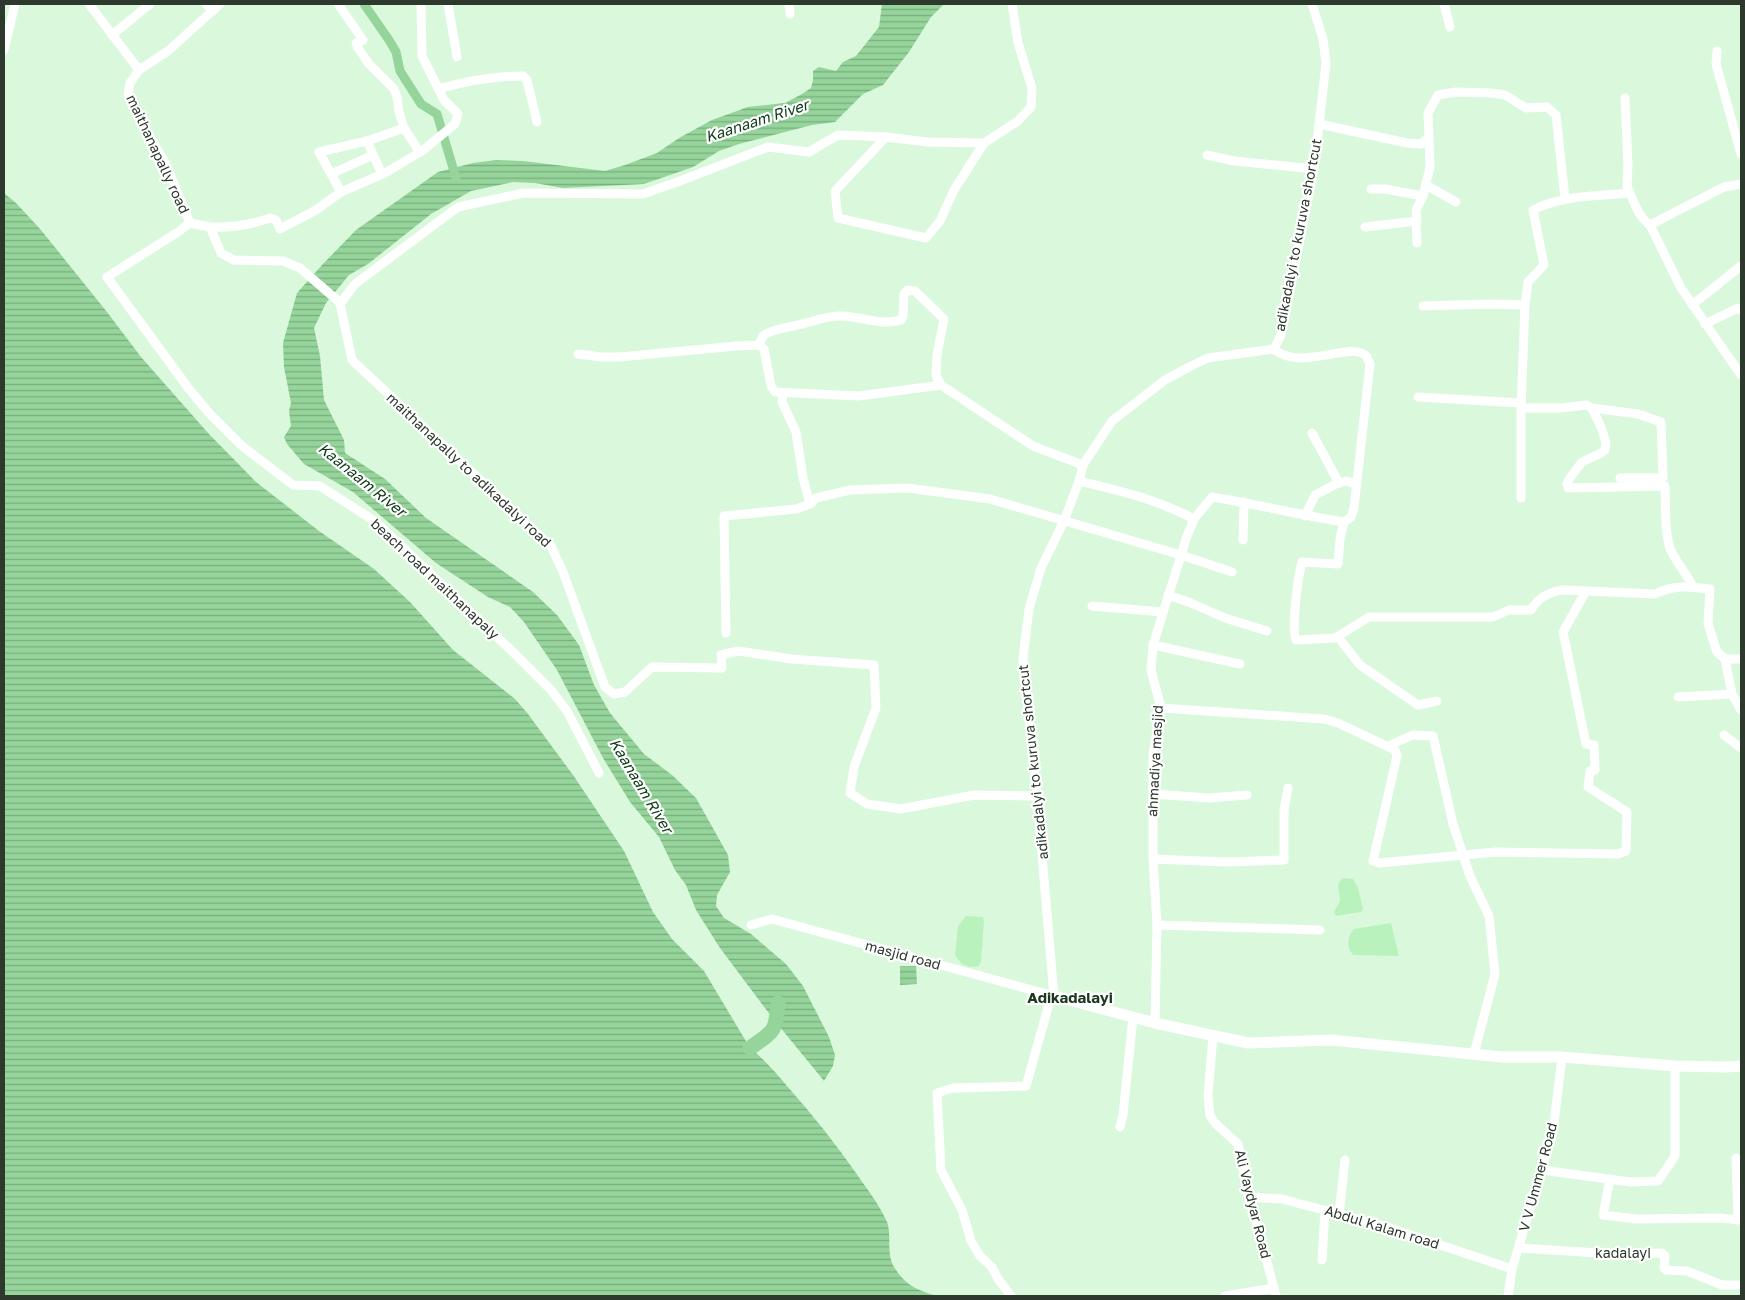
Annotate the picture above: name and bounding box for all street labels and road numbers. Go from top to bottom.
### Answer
street label: maithanapally road [123,92,194,216]
street label: adikadalyi to kuruva shortcut [1270,137,1325,333]
street label: maithanapally to adikadalyi road [384,389,555,550]
street label: beach road maithanapaly [368,515,503,643]
street label: adikadalyi to kuruva shortcut [1014,664,1051,860]
street label: ahmadiya masjid [1143,705,1166,817]
street label: masjid road [863,936,943,973]
street label: V V Ummer Road [1515,1121,1560,1233]
street label: Ali Vaydyar Road [1232,1148,1275,1260]
street label: Abdul Kalam road [1323,1201,1442,1252]
street label: kadalayi [1595,1244,1651,1261]

